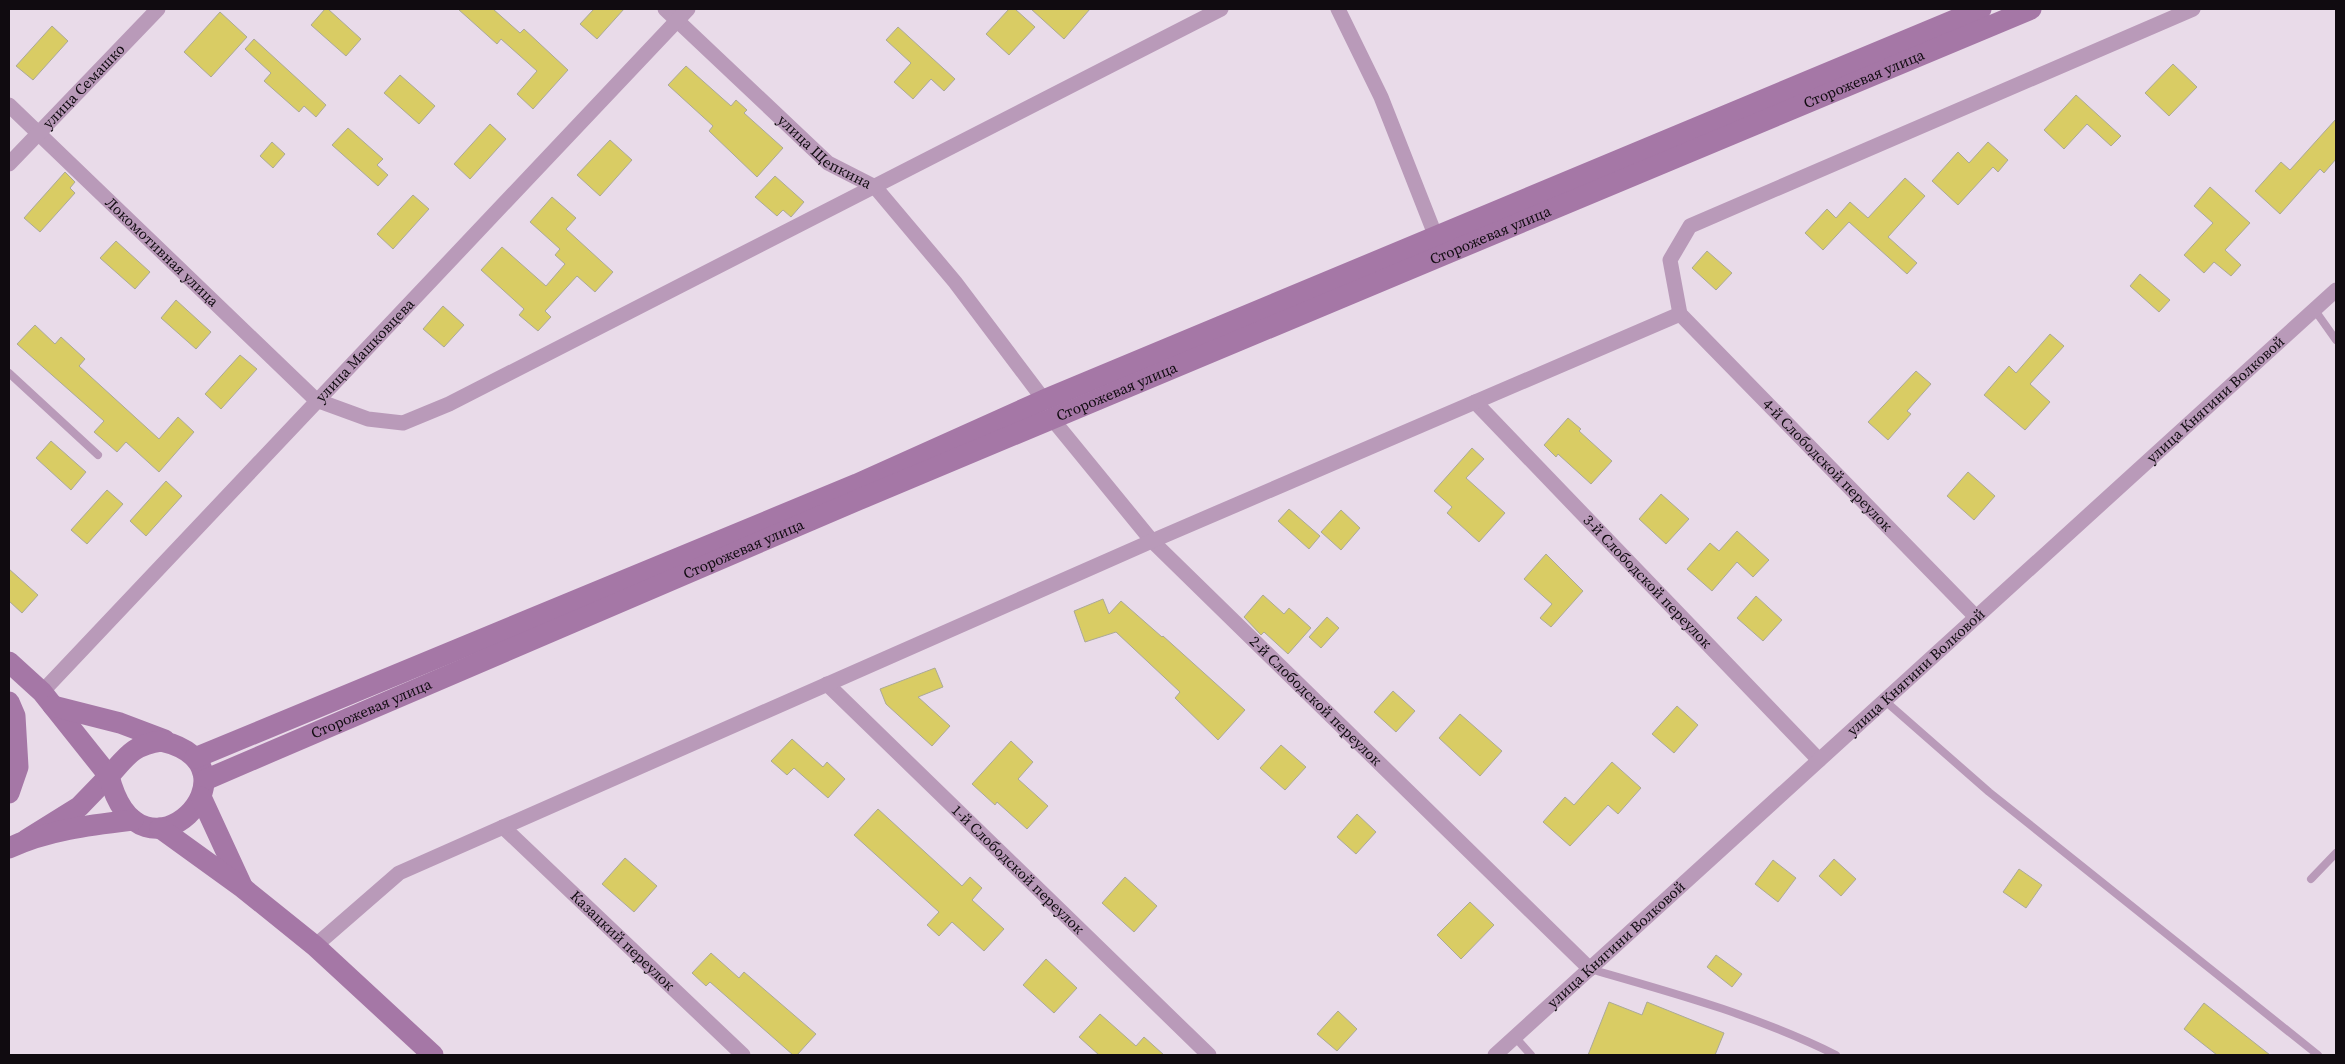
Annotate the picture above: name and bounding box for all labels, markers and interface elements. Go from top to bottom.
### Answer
street label: улица Семашко [38,39,129,133]
street label: Сторожевая улица [1800,44,1928,113]
street label: улица Щепкина [773,110,876,194]
street label: Локомотивная улица [101,192,224,311]
street label: Сторожевая улица [1426,200,1554,269]
street label: улица Машковцева [310,293,419,407]
street label: улица Княгини Волковой [2141,331,2289,468]
street label: Сторожевая улица [1053,356,1181,426]
street label: 4-й Слободской переулок [1758,394,1898,536]
street label: 3-й Слободской переулок [1579,510,1718,653]
street label: Сторожевая улица [680,513,807,584]
street label: улица Княгини Волковой [1842,603,1989,740]
street label: 2-й Слободской переулок [1245,631,1387,771]
street label: Сторожевая улица [308,673,435,743]
street label: 1-й Слободской переулок [947,799,1090,939]
street label: улица Княгини Волковой [1542,876,1690,1013]
street label: Казацкий переулок [566,885,680,996]

